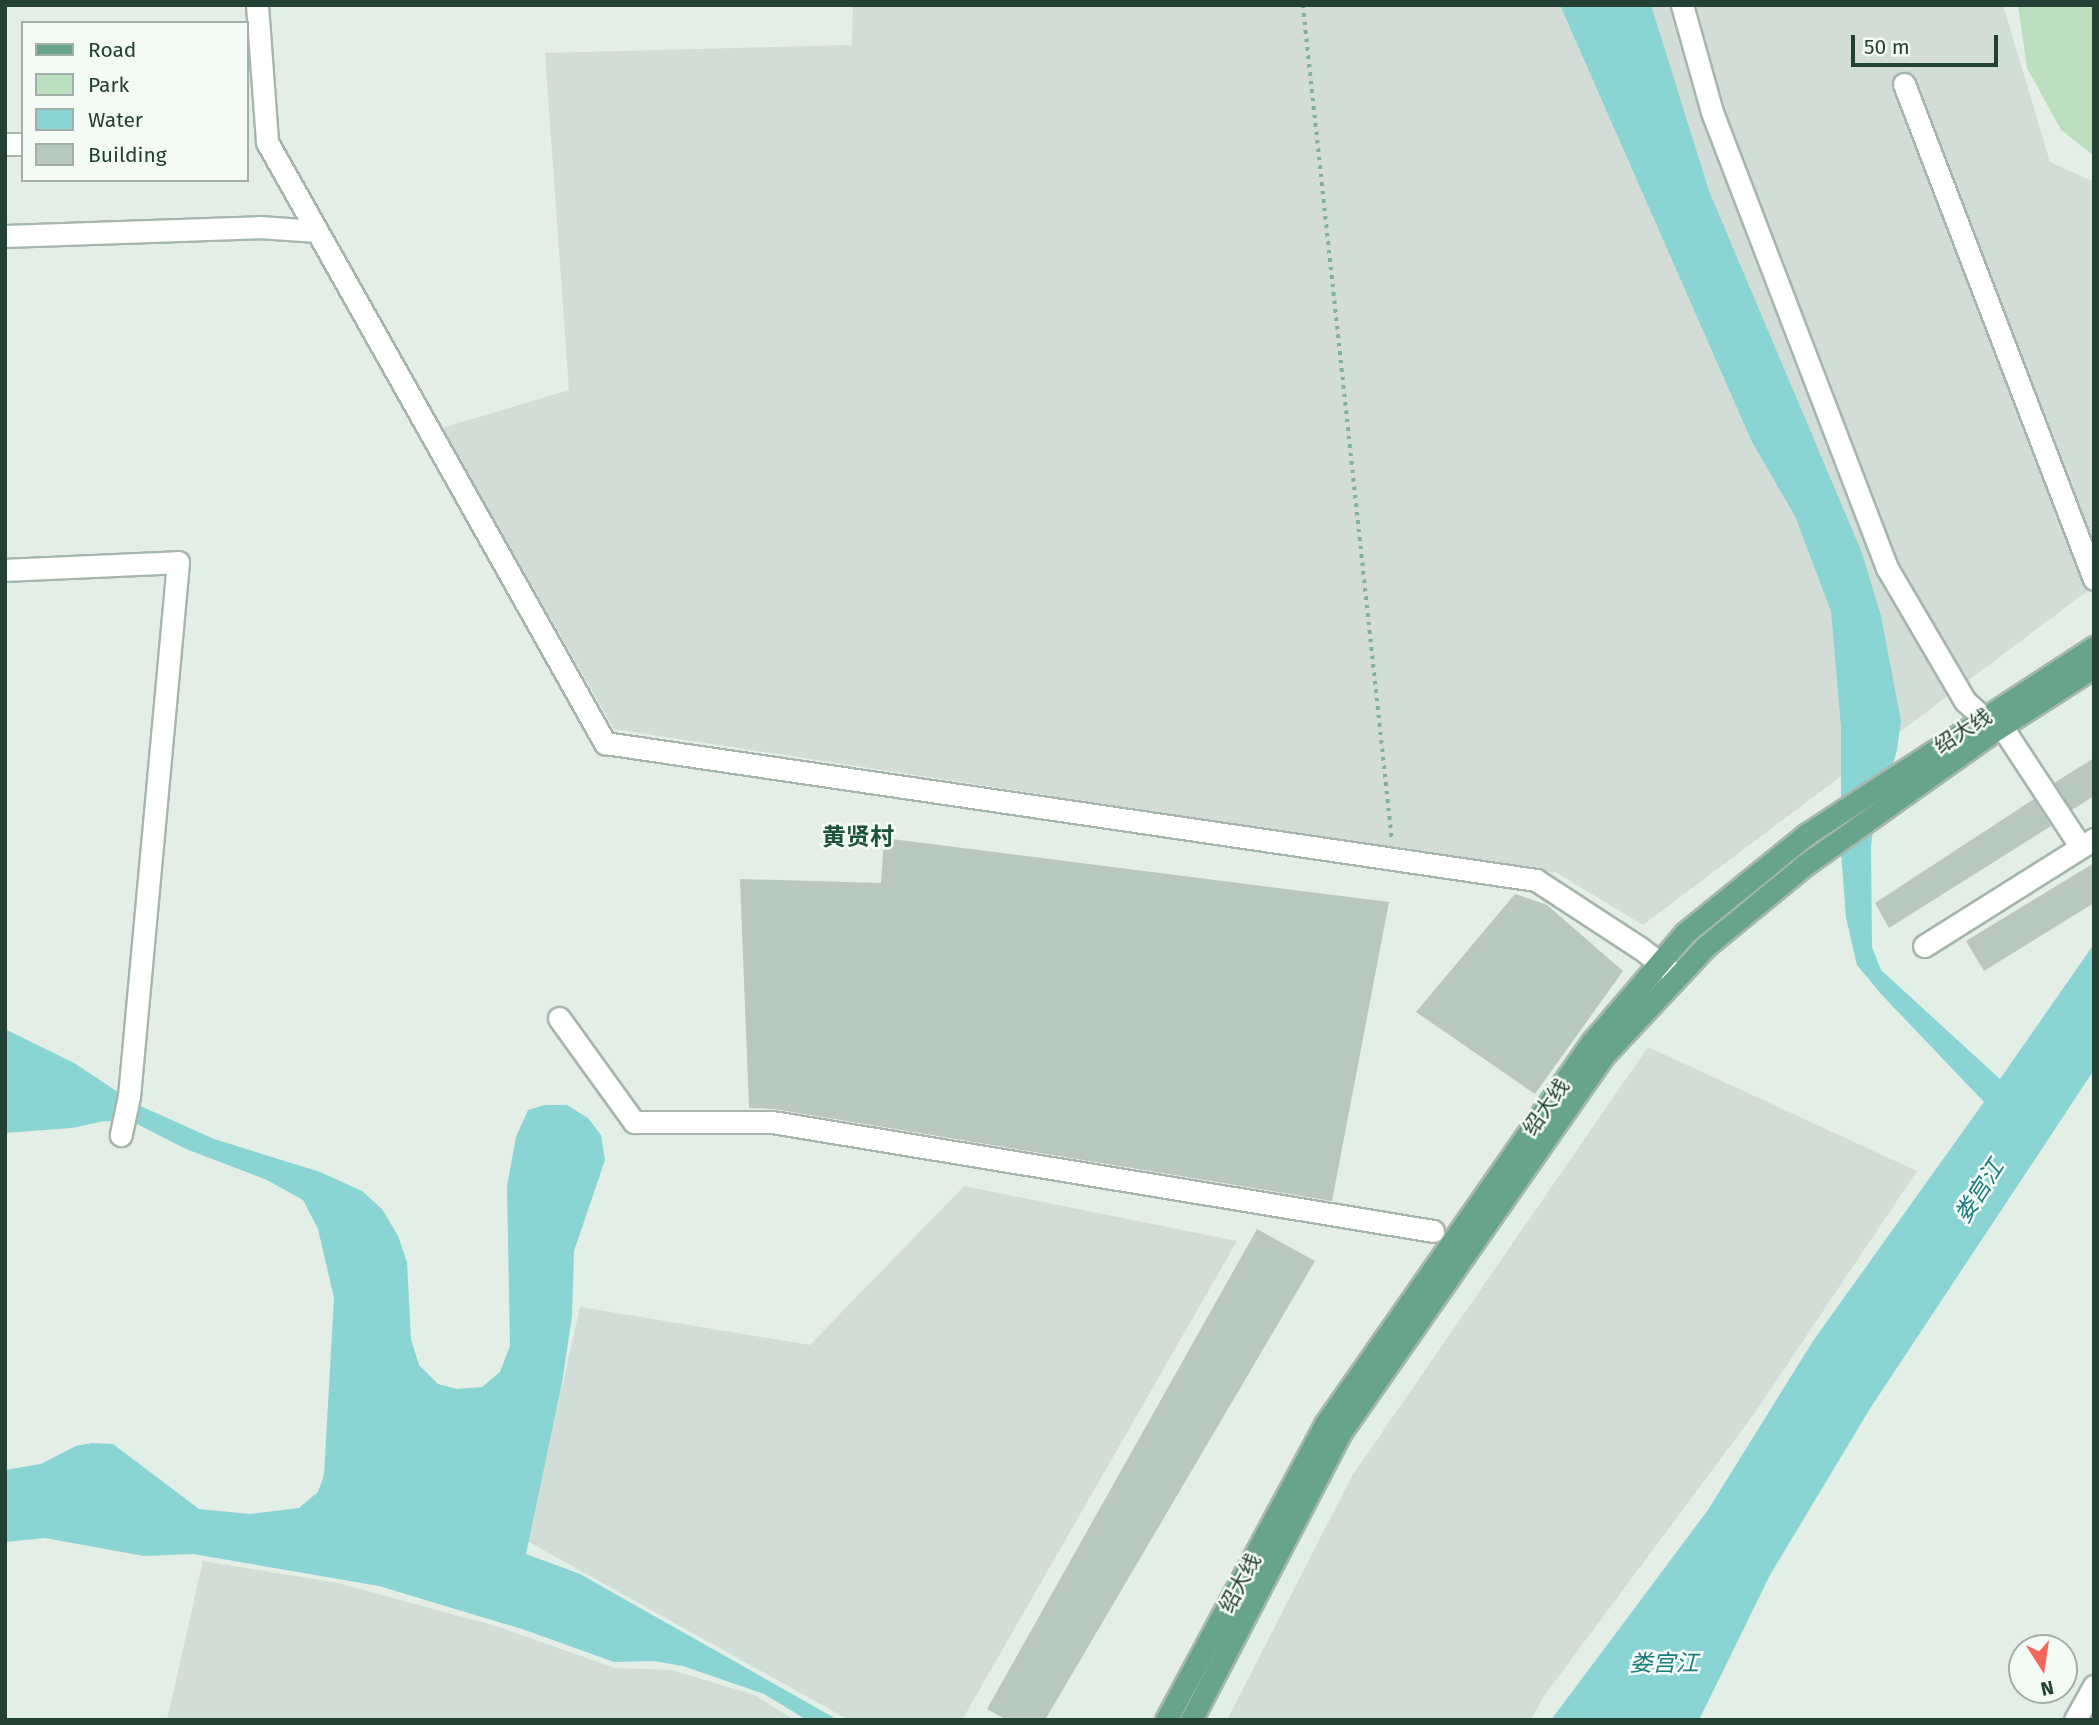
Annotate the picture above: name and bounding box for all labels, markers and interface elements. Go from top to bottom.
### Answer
legend [21,21,248,182]
scale bar [1854,21,2001,65]
text: 50 m [1864,34,1910,60]
text: Road [88,37,136,63]
text: Park [88,72,129,98]
text: Water [88,107,143,133]
text: Building [88,142,167,168]
street label: 绍大线 [1930,703,1996,759]
district label: 黄贤村 [822,824,894,852]
street label: 绍大线 [1518,1074,1574,1140]
water label: 娄宫江 [1949,1155,2009,1227]
street label: 绍大线 [1214,1549,1266,1617]
north arrow [2008,1634,2078,1704]
water label: 娄宫江 [1630,1649,1698,1677]
text: N [2039,1676,2056,1701]

